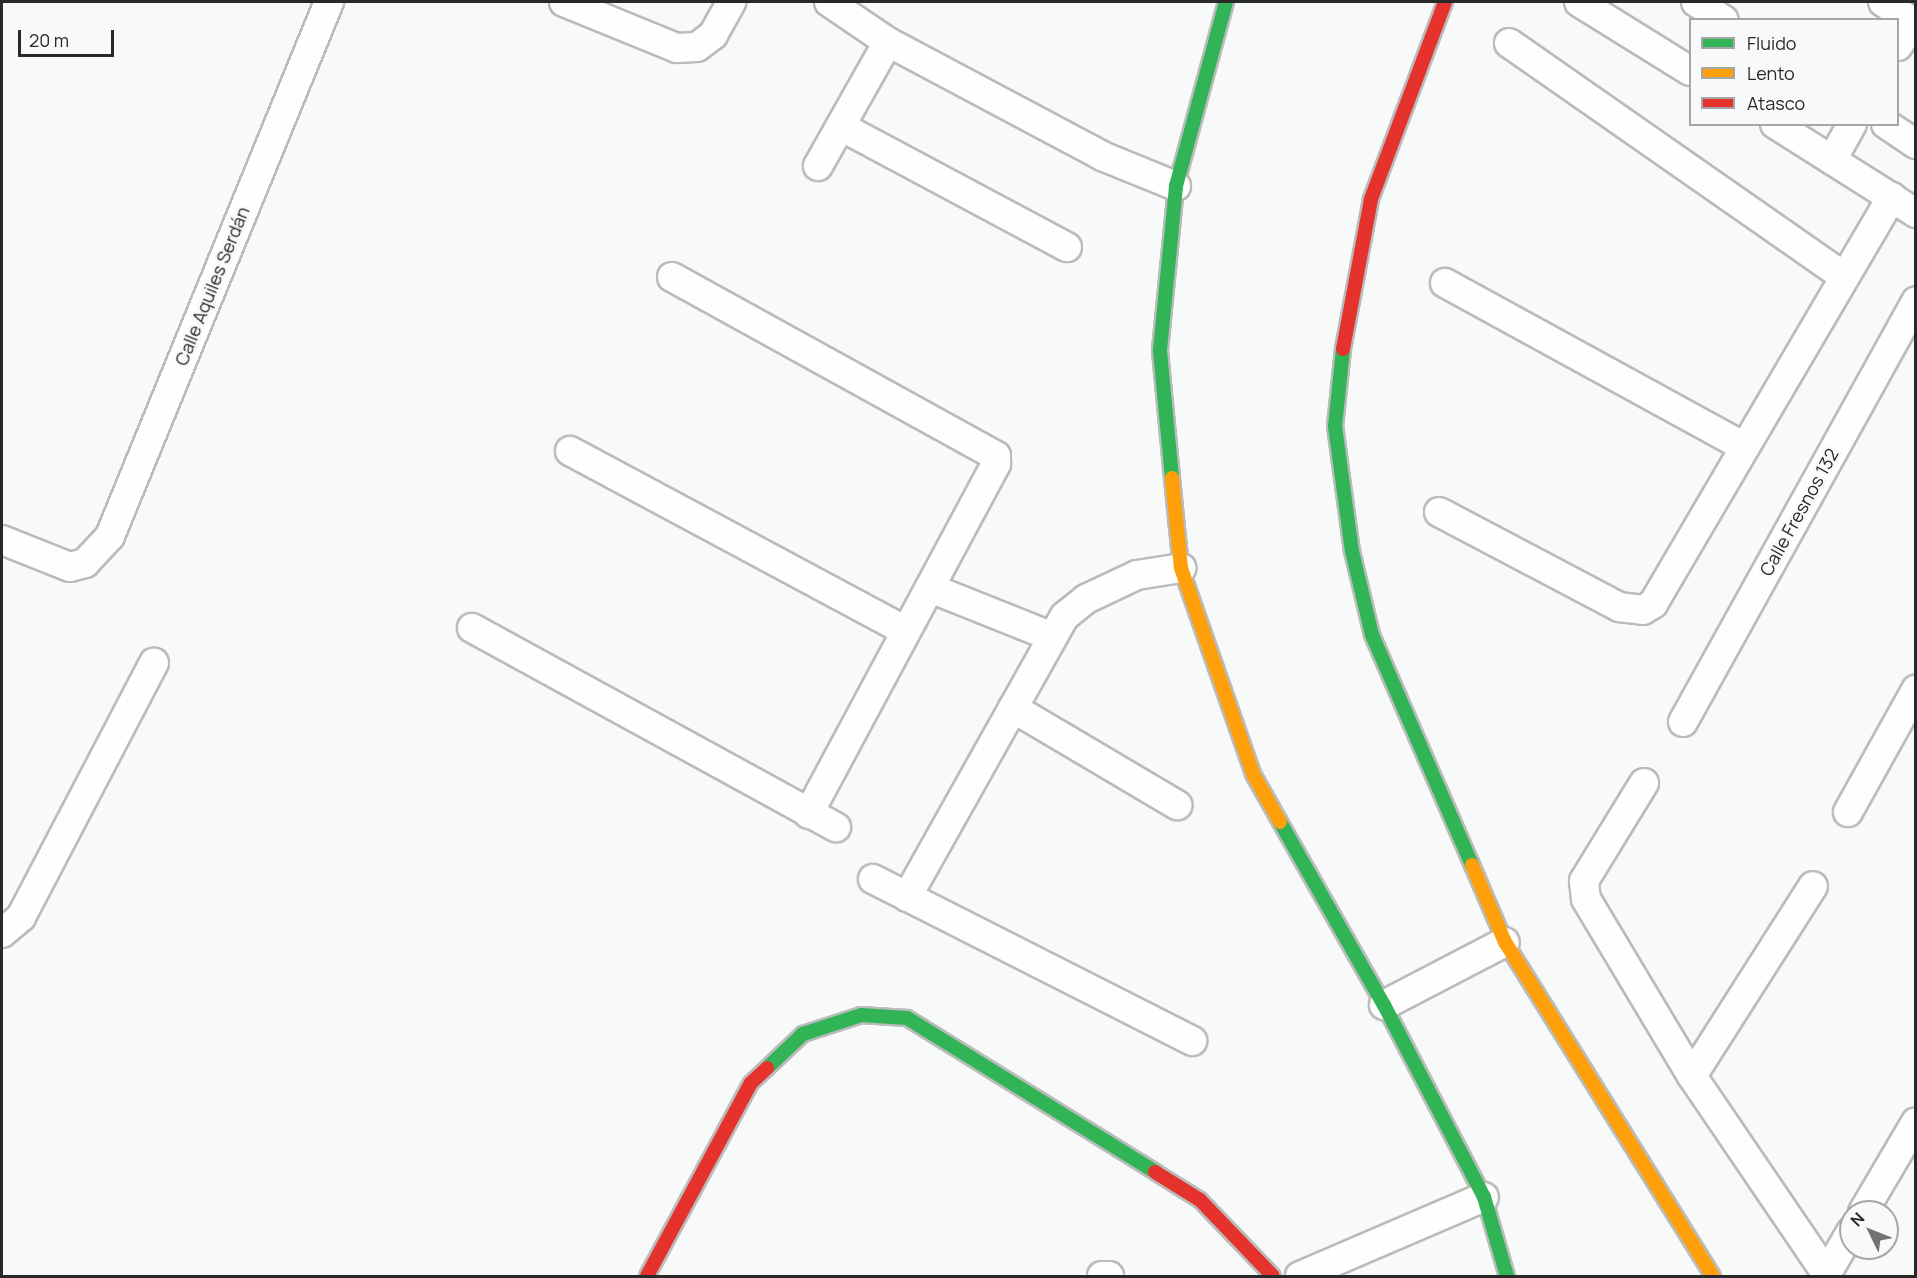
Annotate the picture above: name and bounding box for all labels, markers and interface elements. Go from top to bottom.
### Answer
scale bar [21,18,117,56]
legend [1689,18,1899,126]
text: 20 m [29,28,69,52]
text: Fluido [1747,31,1796,55]
text: Lento [1747,61,1795,85]
text: Atasco [1747,91,1805,115]
street label: Calle Aquiles Serdán [170,203,254,369]
street label: Calle Fresnos 132 [1755,445,1843,579]
north arrow [1839,1200,1899,1260]
text: N [1845,1207,1869,1231]

